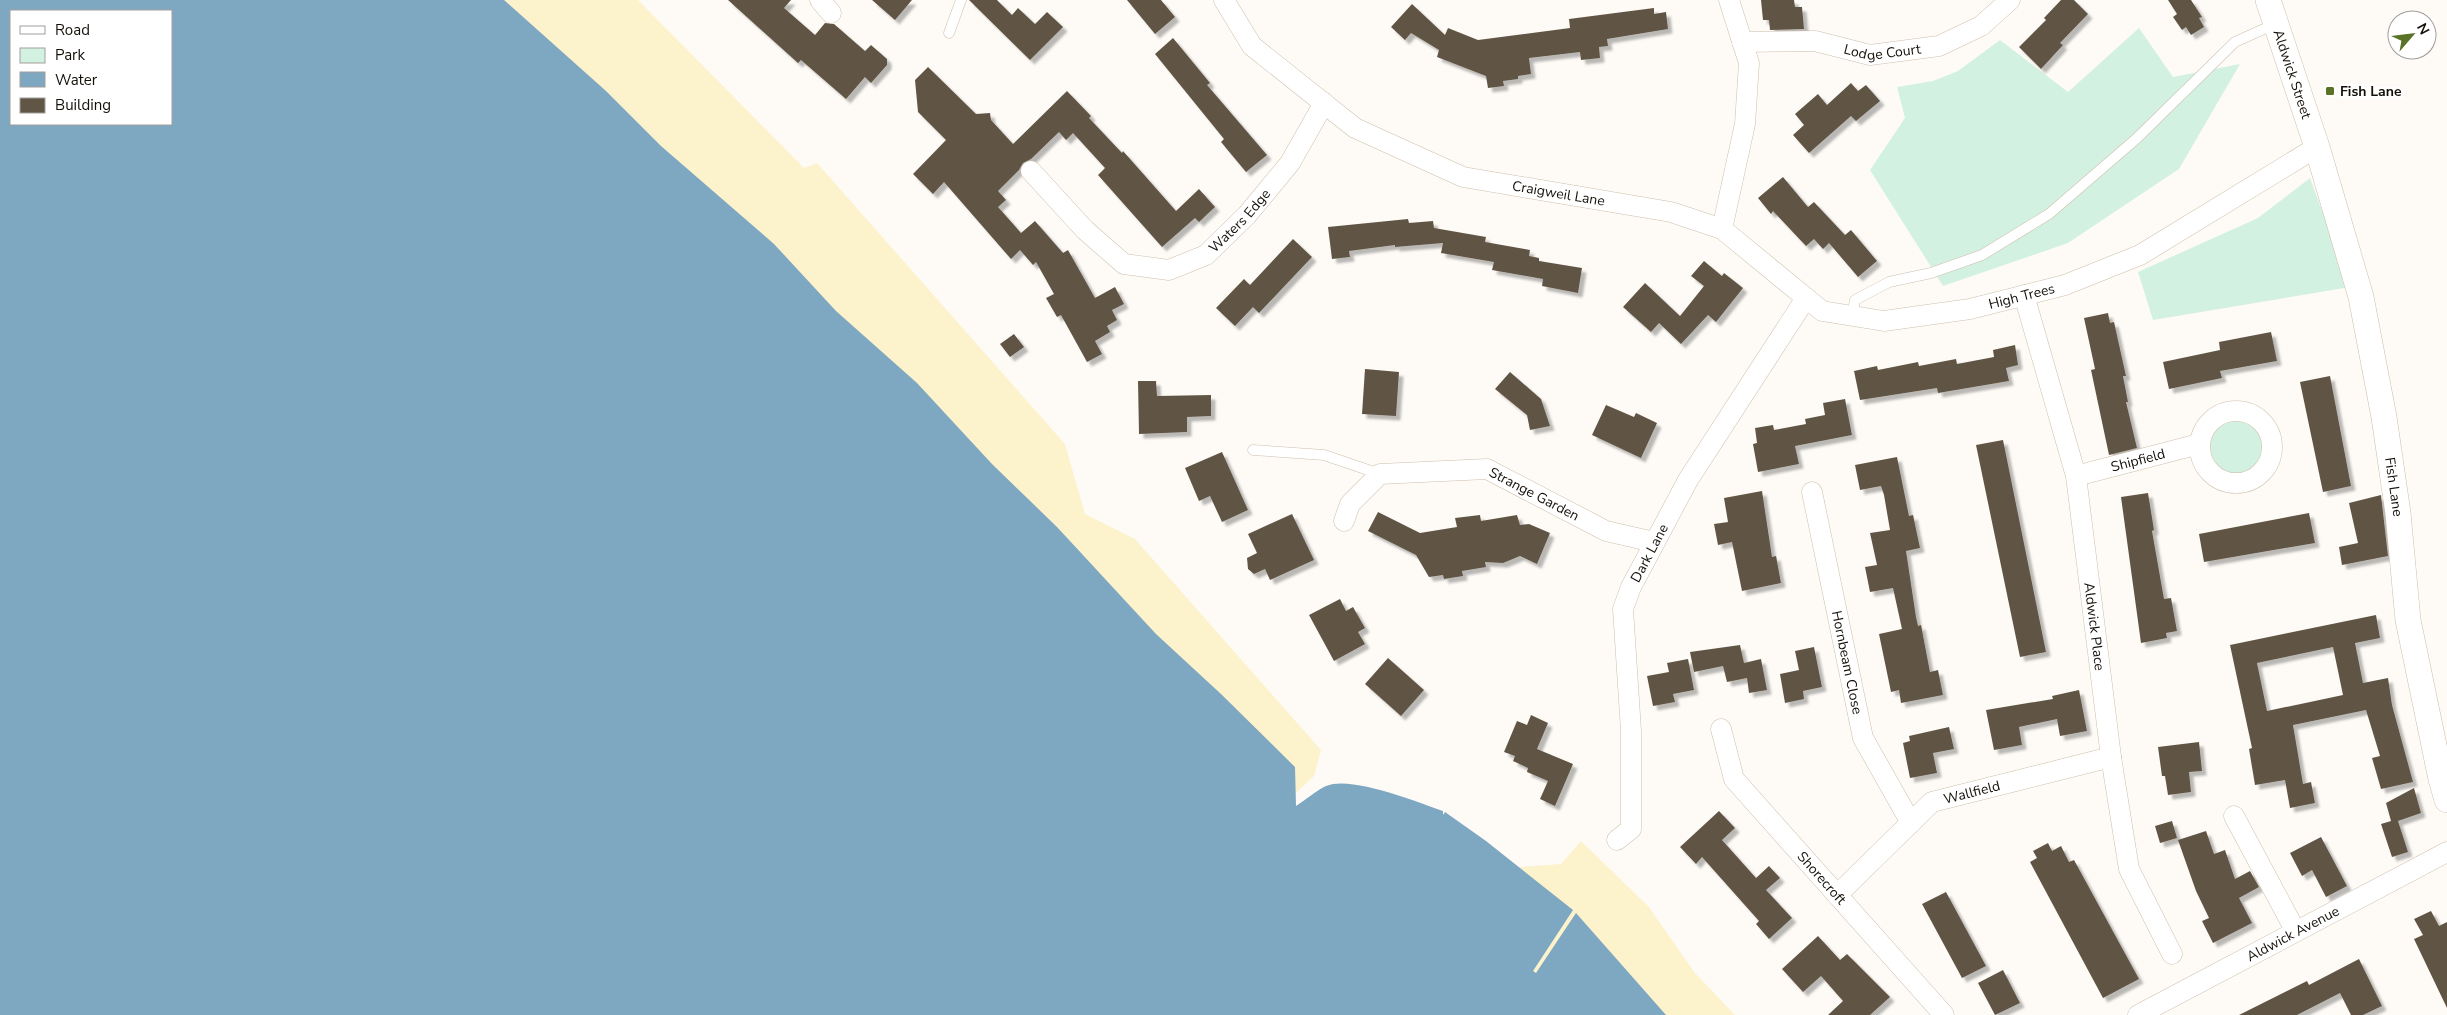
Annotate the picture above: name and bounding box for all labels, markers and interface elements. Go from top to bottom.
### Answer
legend [10,10,172,125]
north arrow [2387,10,2437,60]
text: Road [55,20,90,40]
text: N [2412,20,2434,38]
street label: Aldwick Street [2269,27,2316,121]
street label: Lodge Court [1842,39,1922,65]
text: Park [55,45,85,65]
text: Water [55,70,98,90]
place label: Fish Lane [2340,82,2402,101]
marker: Fish Lane [2324,85,2336,97]
text: Building [55,95,111,115]
street label: Craigweil Lane [1511,176,1606,210]
street label: Waters Edge [1204,185,1274,257]
street label: High Trees [1987,278,2057,313]
street label: Shipfield [2109,444,2167,476]
street label: Fish Lane [2380,456,2408,518]
street label: Strange Garden [1486,462,1583,525]
street label: Dark Lane [1626,520,1673,586]
street label: Aldwick Place [2080,581,2110,672]
street label: Hornbeam Close [1827,609,1867,716]
street label: Wallfield [1941,776,2002,808]
street label: Shorecroft [1793,847,1851,909]
street label: Aldwick Avenue [2243,901,2342,966]

